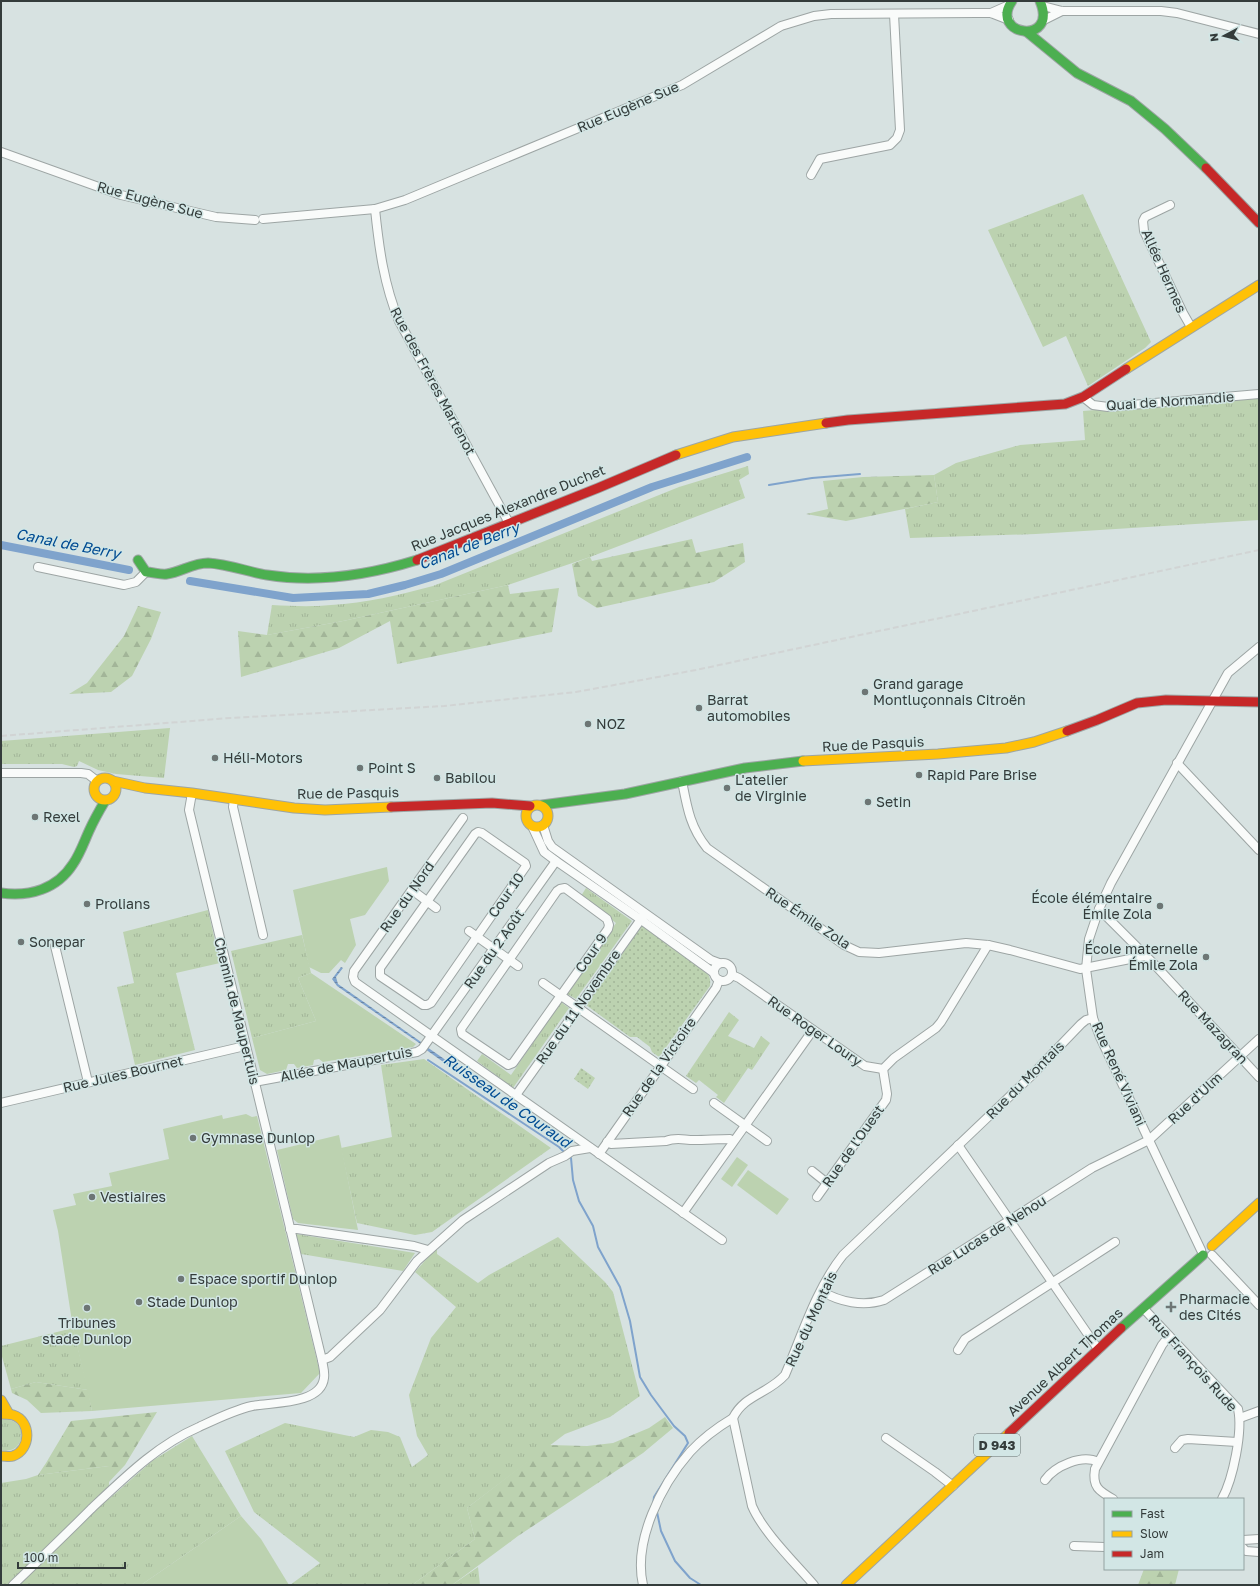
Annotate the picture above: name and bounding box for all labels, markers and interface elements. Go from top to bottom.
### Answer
north arrow [1204,16,1244,56]
text: N [1207,32,1221,42]
street label: Rue Eugène Sue [574,77,681,136]
street label: Rue Eugène Sue [95,177,205,222]
street label: Allée Hermes [1138,226,1190,315]
street label: Rue des Frères Martenot [387,304,480,458]
street label: Quai de Normandie [1105,388,1234,413]
street label: Rue Jacques Alexandre Duchet [408,461,607,554]
water label: Canal de Berry [416,517,524,573]
water label: Canal de Berry [14,524,124,563]
place label: Grand garage Montluçonnais Citroën [873,675,1026,708]
marker: Grand garage Montluçonnais Citroën [860,687,870,697]
place label: Barrat automobiles [707,691,790,724]
marker: Barrat automobiles [694,703,704,713]
place label: NOZ [596,715,625,732]
marker: NOZ [583,719,593,729]
street label: Rue de Pasquis [822,732,924,755]
place label: Héli-Motors [223,749,303,766]
marker: Héli-Motors [210,753,220,763]
place label: Point S [368,759,416,776]
marker: Point S [355,763,365,773]
place label: Rapid Pare Brise [927,766,1037,783]
place label: Babilou [445,769,496,786]
marker: Rapid Pare Brise [914,770,924,780]
place label: L'atelier de Virginie [735,771,807,804]
marker: Babilou [432,773,442,783]
street label: Rue de Pasquis [297,783,399,802]
marker: L'atelier de Virginie [722,783,732,793]
place label: Setin [876,793,911,810]
marker: Setin [863,797,873,807]
place label: Rexel [43,808,80,825]
marker: Rexel [30,812,40,822]
street label: Rue du Nord [376,858,437,936]
street label: Cour 10 [484,869,527,920]
street label: Rue Émile Zola [763,883,854,952]
place label: École élémentaire Émile Zola [1031,889,1152,922]
place label: Prolians [95,895,150,912]
marker: Prolians [82,899,92,909]
marker: École élémentaire Émile Zola [1155,901,1165,911]
street label: Rue du 2 Août [460,906,527,992]
street label: Cour 9 [571,930,610,976]
place label: Sonepar [29,933,86,950]
street label: Chemin de Maupertuis [211,936,264,1086]
marker: Sonepar [16,937,26,947]
place label: École maternelle Émile Zola [1085,940,1198,973]
street label: Rue du 11 Novembre [532,946,624,1067]
marker: École maternelle Émile Zola [1201,952,1211,962]
street label: Rue Mazagran [1175,986,1252,1067]
street label: Rue Roger Loury [765,992,866,1070]
street label: Rue de la Victoire [618,1014,699,1120]
street label: Rue René Viviani [1089,1019,1150,1128]
street label: Rue du Montais [982,1037,1067,1122]
street label: Allée de Maupertuis [278,1042,413,1085]
water label: Ruisseau de Couraud [440,1049,576,1152]
street label: Rue Jules Bournet [61,1051,185,1096]
street label: Rue d'Ulm [1164,1068,1225,1127]
street label: Rue de l'Ouest [818,1101,887,1190]
place label: Gymnase Dunlop [201,1129,315,1146]
marker: Gymnase Dunlop [188,1133,198,1143]
place label: Vestiaires [100,1188,166,1205]
street label: Rue Lucas de Nehou [924,1191,1049,1278]
marker: Vestiaires [87,1192,97,1202]
street label: Rue du Montais [781,1268,840,1369]
place label: Espace sportif Dunlop [189,1270,337,1287]
marker: Espace sportif Dunlop [176,1274,186,1284]
place label: Pharmacie des Cités [1179,1290,1250,1323]
place label: Stade Dunlop [147,1293,238,1310]
marker: Stade Dunlop [134,1297,144,1307]
marker: Pharmacie des Cités [1166,1302,1176,1312]
marker: Tribunes stade Dunlop [82,1303,92,1313]
street label: Avenue Albert Thomas [1003,1304,1126,1420]
street label: Rue François Rude [1145,1311,1241,1415]
place label: Tribunes stade Dunlop [42,1314,132,1347]
road number: D 943 [974,1434,1020,1456]
legend [1104,1498,1244,1570]
text: Fast [1140,1506,1165,1521]
text: Slow [1140,1526,1168,1541]
scale bar [18,1544,125,1570]
text: Jam [1140,1546,1164,1561]
text: 100 m [24,1550,58,1565]

